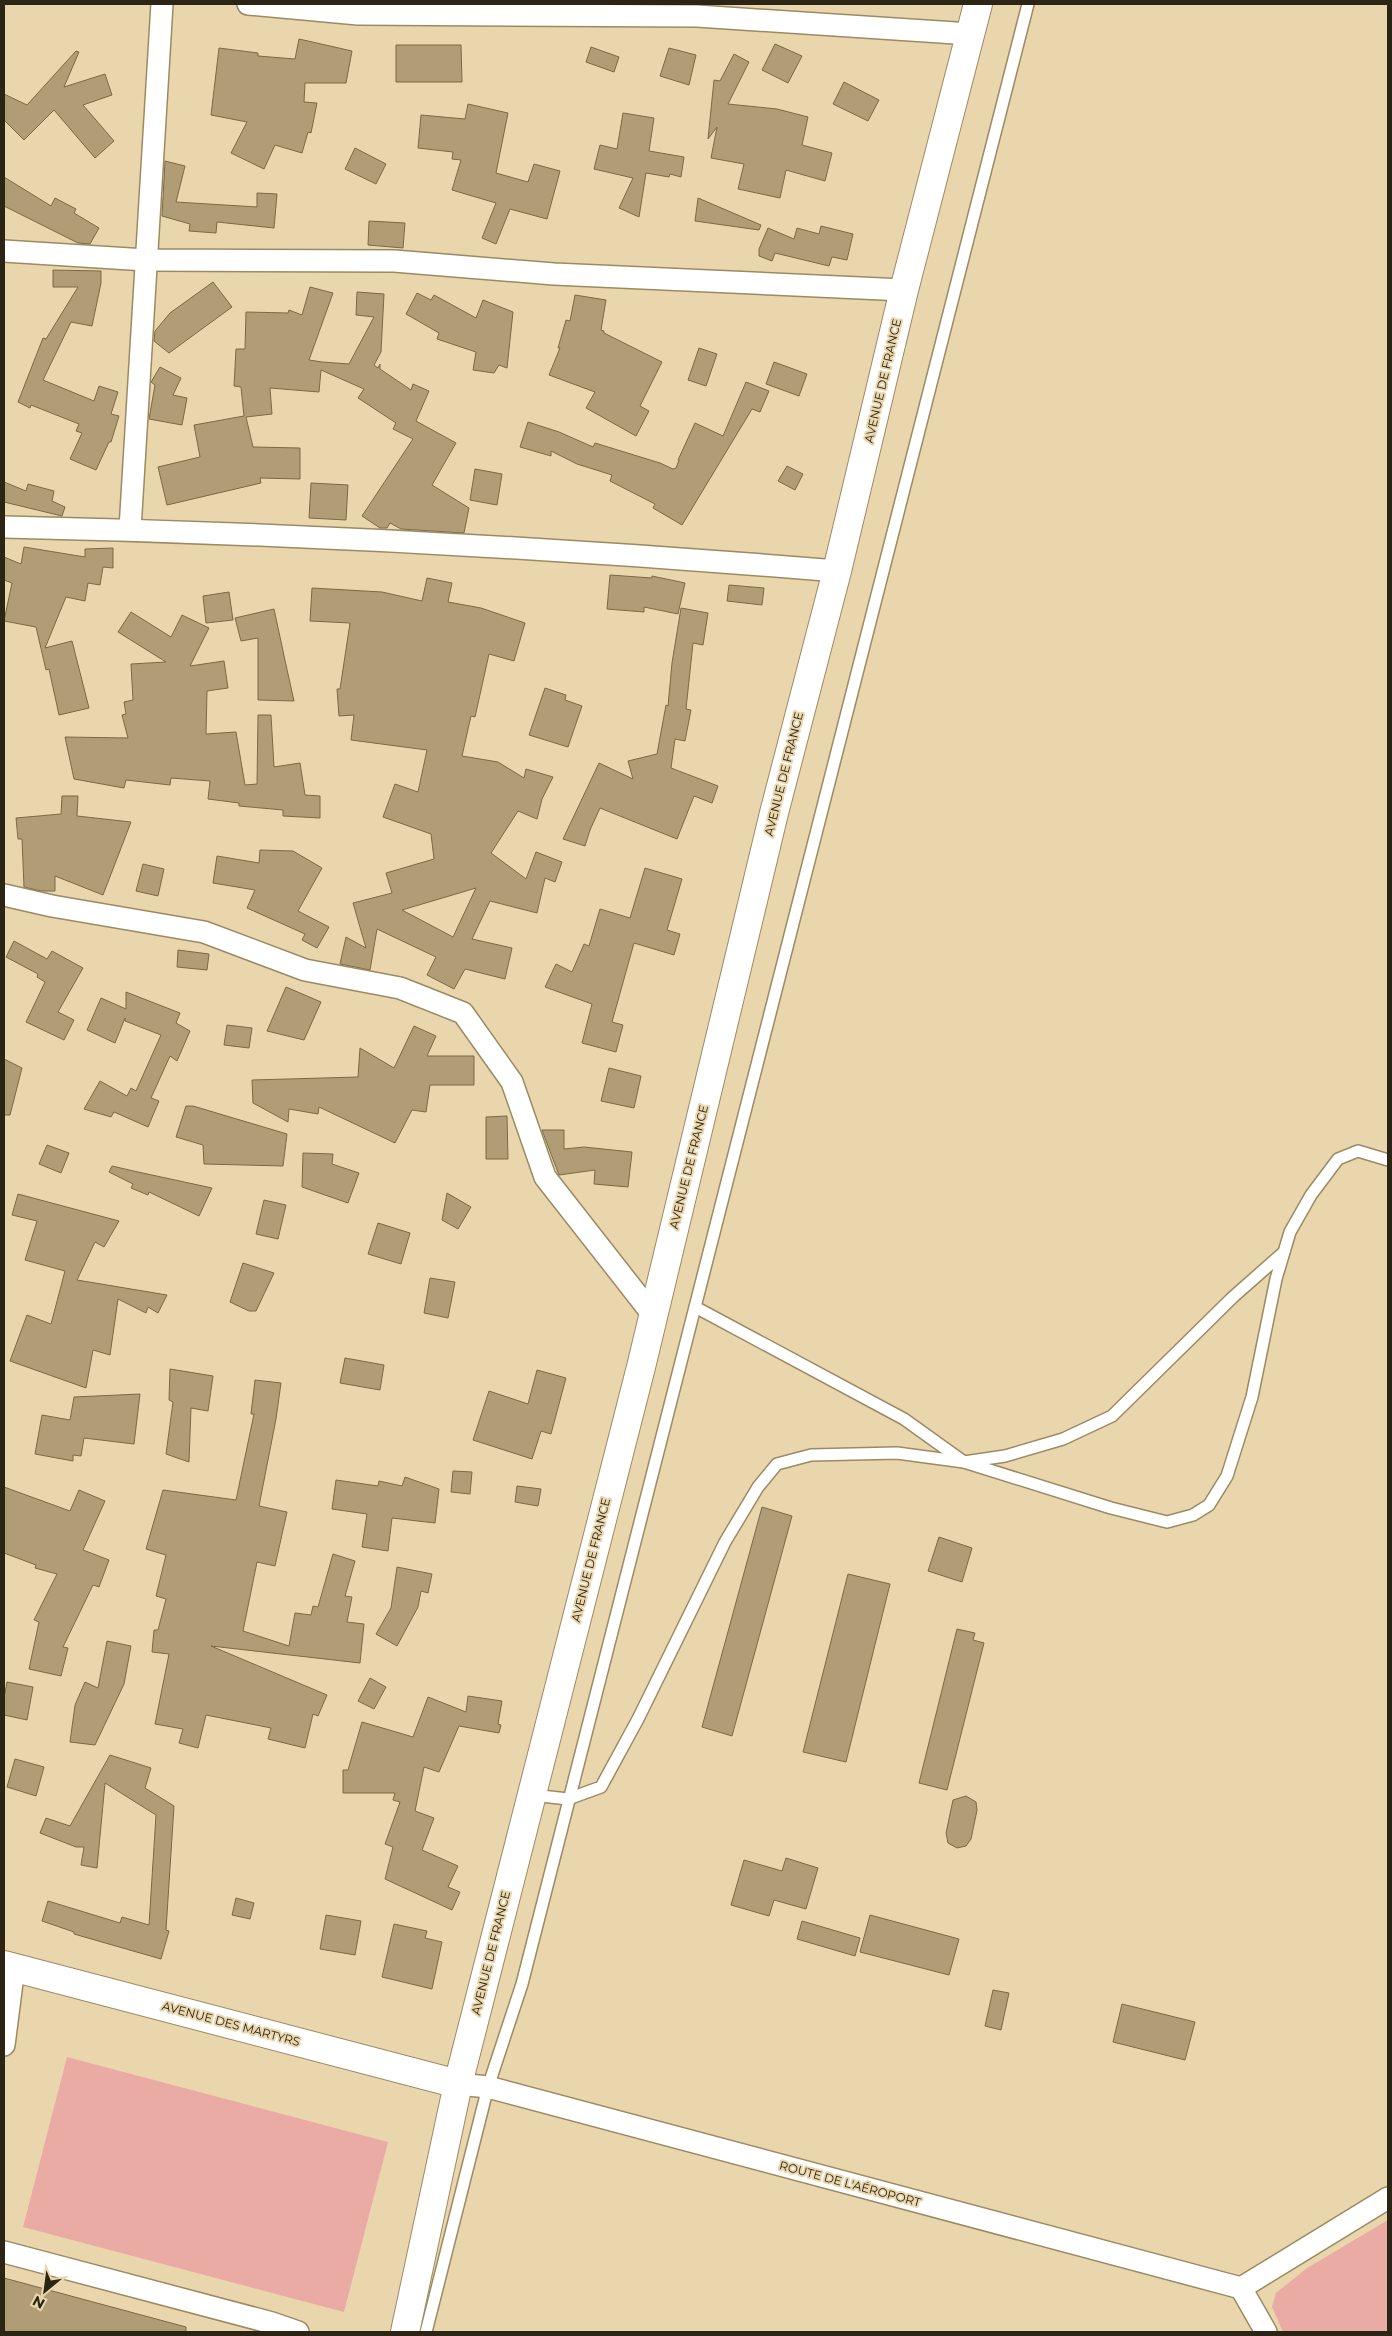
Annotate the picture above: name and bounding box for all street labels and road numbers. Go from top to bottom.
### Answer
street label: AVENUE DE FRANCE [861,317,904,444]
street label: AVENUE DE FRANCE [761,710,806,837]
street label: AVENUE DE FRANCE [666,1103,711,1230]
street label: AVENUE DE FRANCE [568,1496,613,1623]
street label: AVENUE DE FRANCE [468,1889,513,2016]
street label: AVENUE DES MARTYRS [160,1998,302,2049]
street label: ROUTE DE L'AÉROPORT [778,2157,923,2210]

